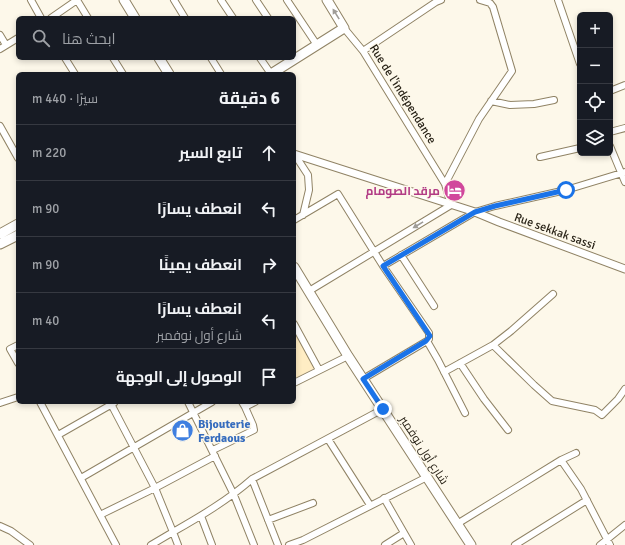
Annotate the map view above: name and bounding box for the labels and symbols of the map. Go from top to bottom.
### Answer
one-way arrow [332,8,339,20]
street label: Rue de l'indépendance [366,42,439,147]
hotel icon: مرقد الصومام [442,178,468,204]
route start [557,181,575,199]
place label: مرقد الصومام [365,184,440,199]
street label: Rue sekkak sassi [512,210,597,253]
one-way arrow [412,222,424,229]
route end [374,400,392,418]
street label: شارع أول نوفمبر [395,412,452,488]
place label: Bijouterie Ferdaous [198,417,250,446]
shop icon: Bijouterie Ferdaous [170,418,196,444]

